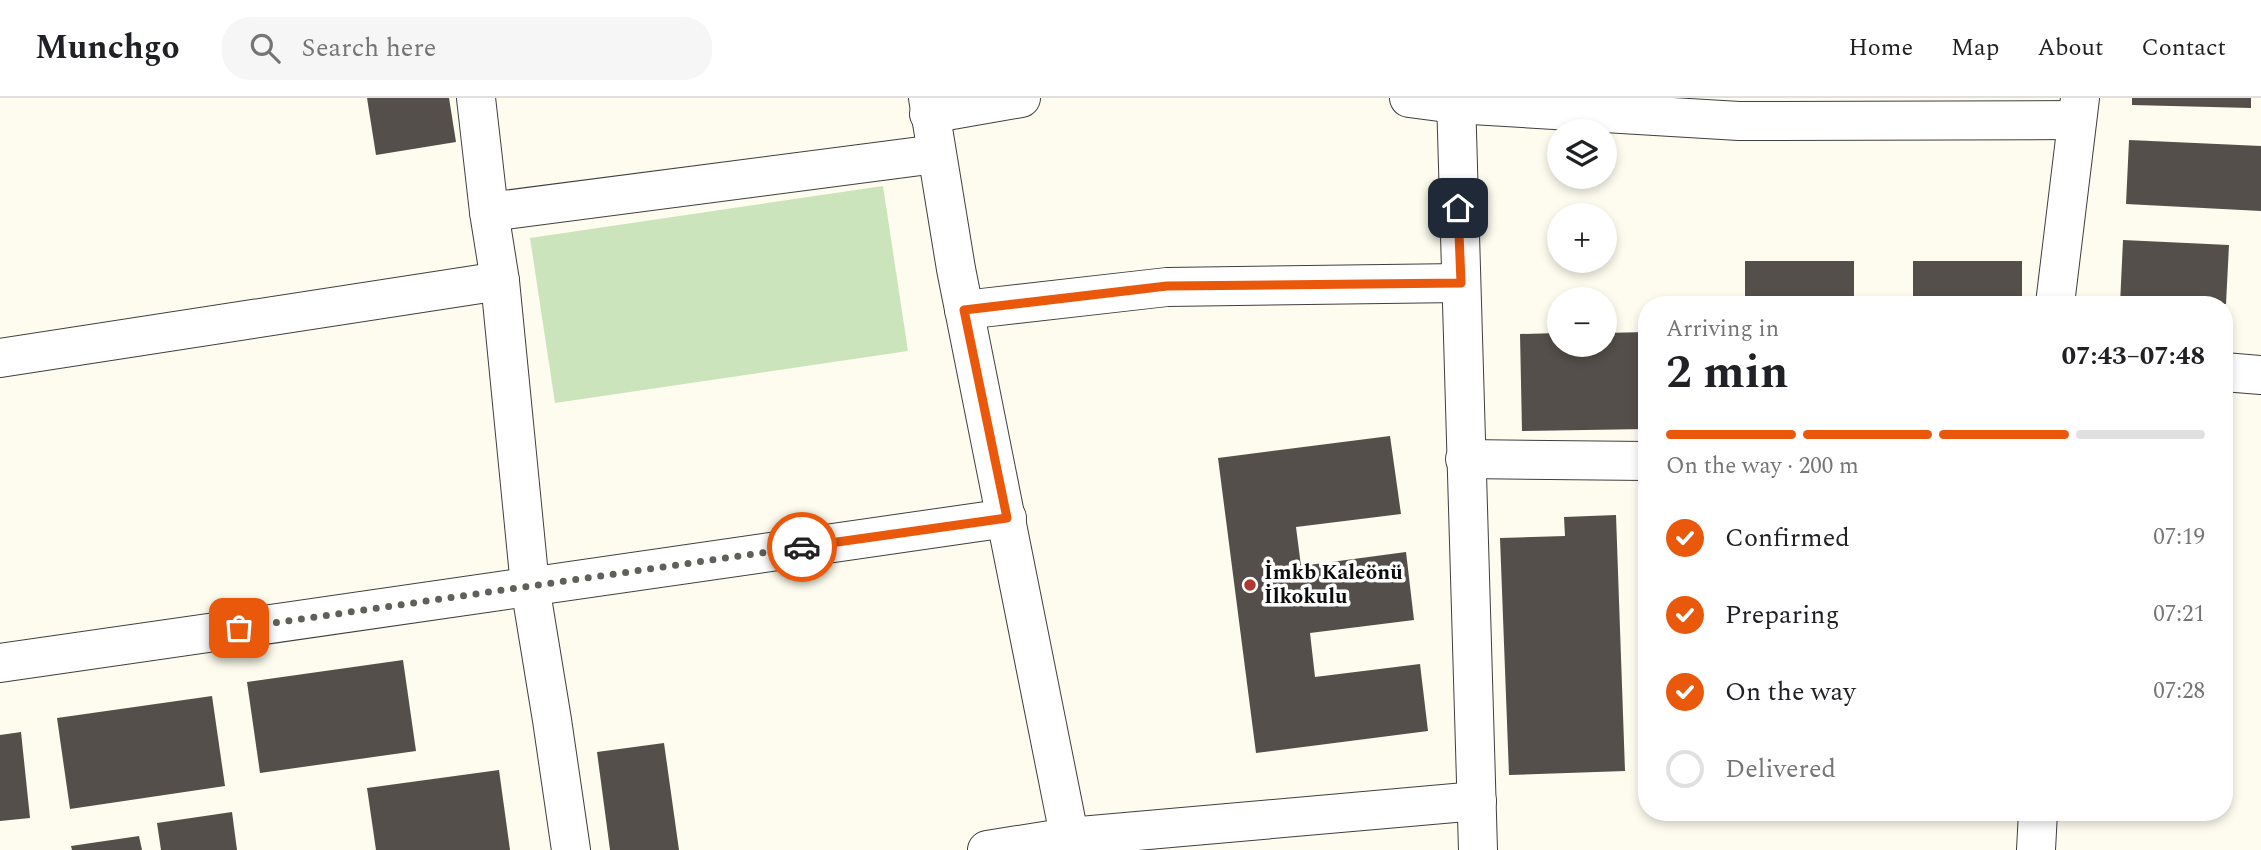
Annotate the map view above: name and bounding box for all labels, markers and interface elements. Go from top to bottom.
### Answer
search box [222,17,712,80]
text: Munchgo [35,23,180,73]
text: Search here [302,28,436,68]
icon: search [246,29,284,67]
text: Home [1848,30,1913,66]
text: Map [1951,30,1999,66]
text: About [2037,30,2103,66]
text: Contact [2141,30,2226,66]
map controls [1547,119,1617,357]
button: layers [1547,119,1617,189]
pin [1428,178,1488,238]
icon: home [1439,189,1477,227]
button: + [1547,203,1617,273]
button: − [1547,287,1617,357]
text: Arriving in [1666,312,1779,347]
text: 07:43–07:48 [2061,336,2205,376]
text: 2 min [1666,338,1788,408]
text: On the way · 200 m [1666,449,1859,484]
courier [767,512,837,582]
text: Confirmed [1725,518,1850,558]
icon: check [1666,519,1704,557]
text: 07:19 [2153,520,2205,555]
icon: car [783,528,821,566]
place label: İmkb Kaleönü İlkokulu [1264,557,1403,613]
marker: İmkb Kaleönü İlkokulu [1242,577,1258,593]
text: Preparing [1725,595,1839,635]
icon: check [1666,596,1704,634]
text: 07:21 [2153,597,2205,632]
pin [209,598,269,658]
icon: bag [220,609,258,647]
text: On the way [1725,672,1856,712]
icon: check [1666,673,1704,711]
text: 07:28 [2153,674,2205,709]
text: Delivered [1725,749,1836,789]

